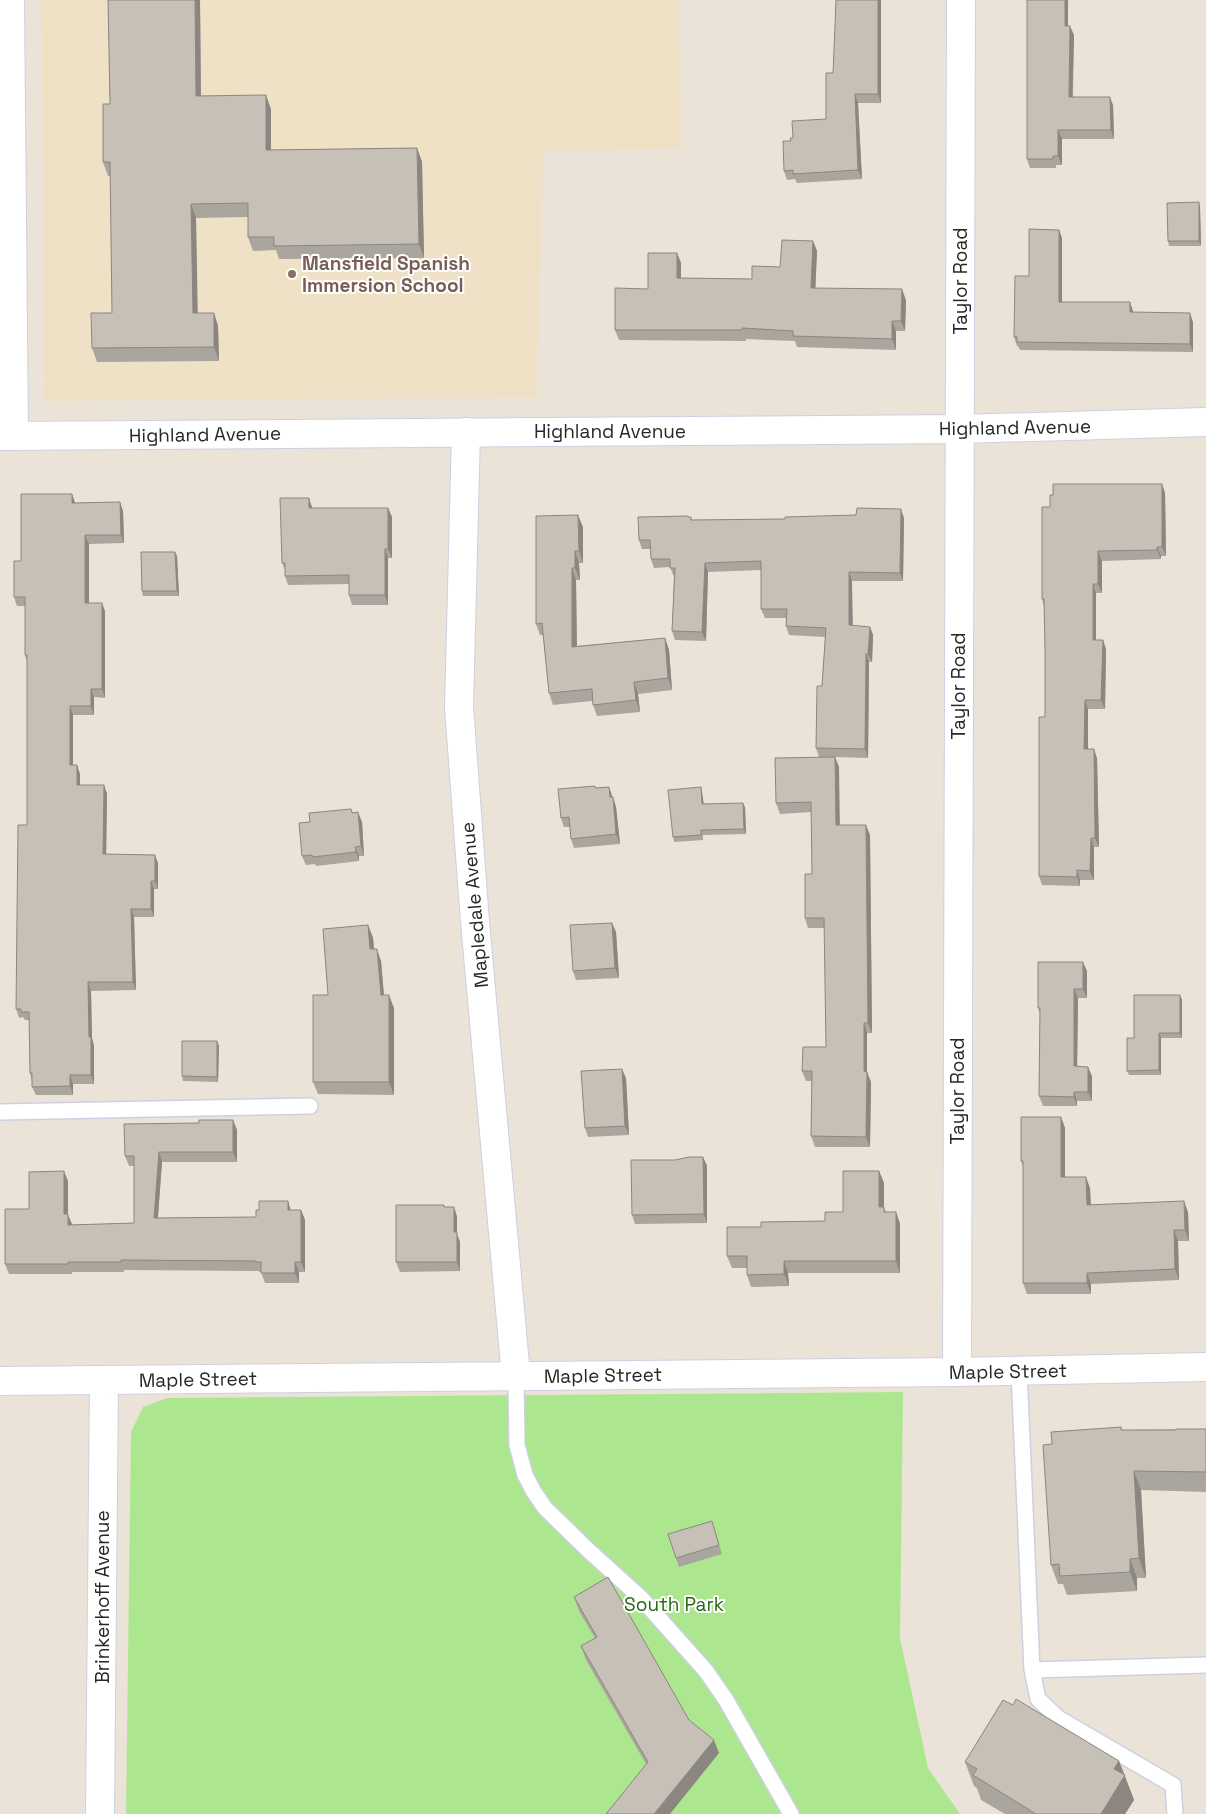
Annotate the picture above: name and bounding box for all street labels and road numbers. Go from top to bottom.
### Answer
street label: Taylor Road [948,228,973,334]
street label: Highland Avenue [939,414,1091,441]
street label: Highland Avenue [534,419,686,444]
street label: Highland Avenue [129,421,281,448]
street label: Taylor Road [946,633,971,739]
street label: Mapledale Avenue [455,821,494,989]
street label: Taylor Road [945,1038,970,1144]
street label: Maple Street [949,1358,1067,1385]
street label: Maple Street [544,1362,662,1389]
street label: Maple Street [139,1366,257,1393]
street label: Brinkerhoff Avenue [90,1510,115,1684]

